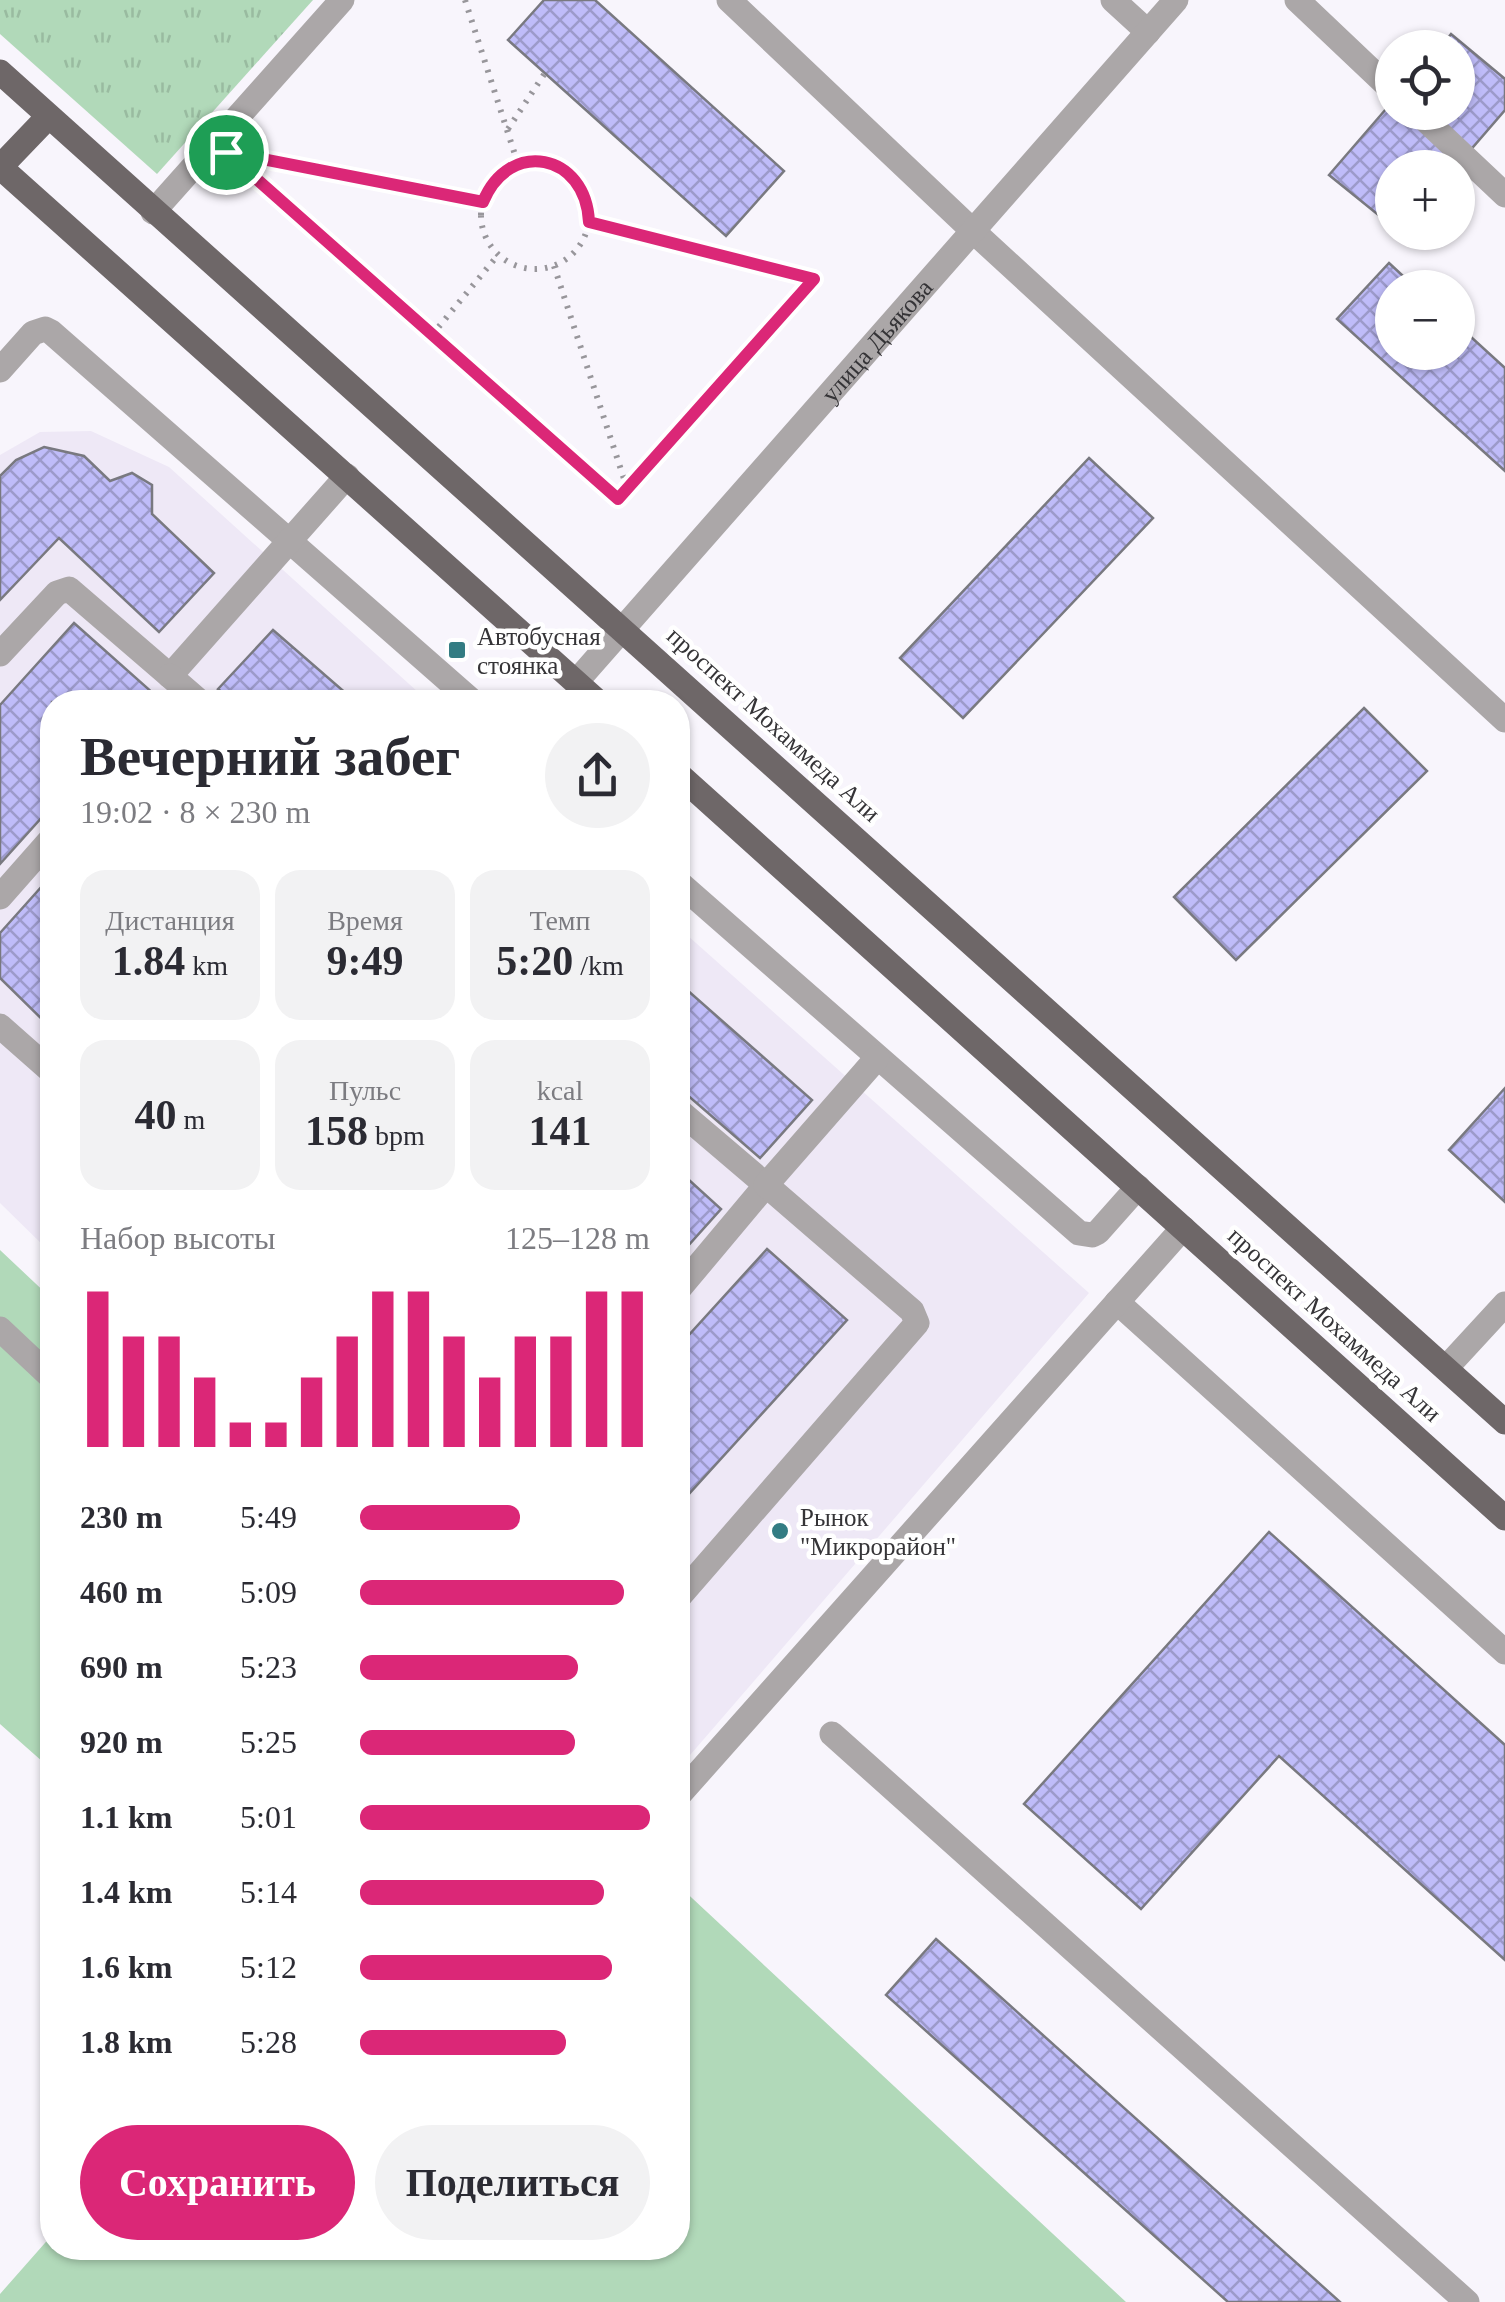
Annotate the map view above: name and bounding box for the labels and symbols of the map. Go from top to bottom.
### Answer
pin [184,110,269,195]
street label: улица Дьякова [816,274,938,407]
street label: проспект Мохаммеда Али [662,622,886,827]
place label: Автобусная стоянка [477,623,601,679]
marker: Автобусная стоянка [446,639,468,661]
street label: проспект Мохаммеда Али [1223,1222,1447,1427]
place label: Рынок "Микрорайон" [800,1504,956,1560]
marker: Рынок "Микрорайон" [769,1520,791,1542]

